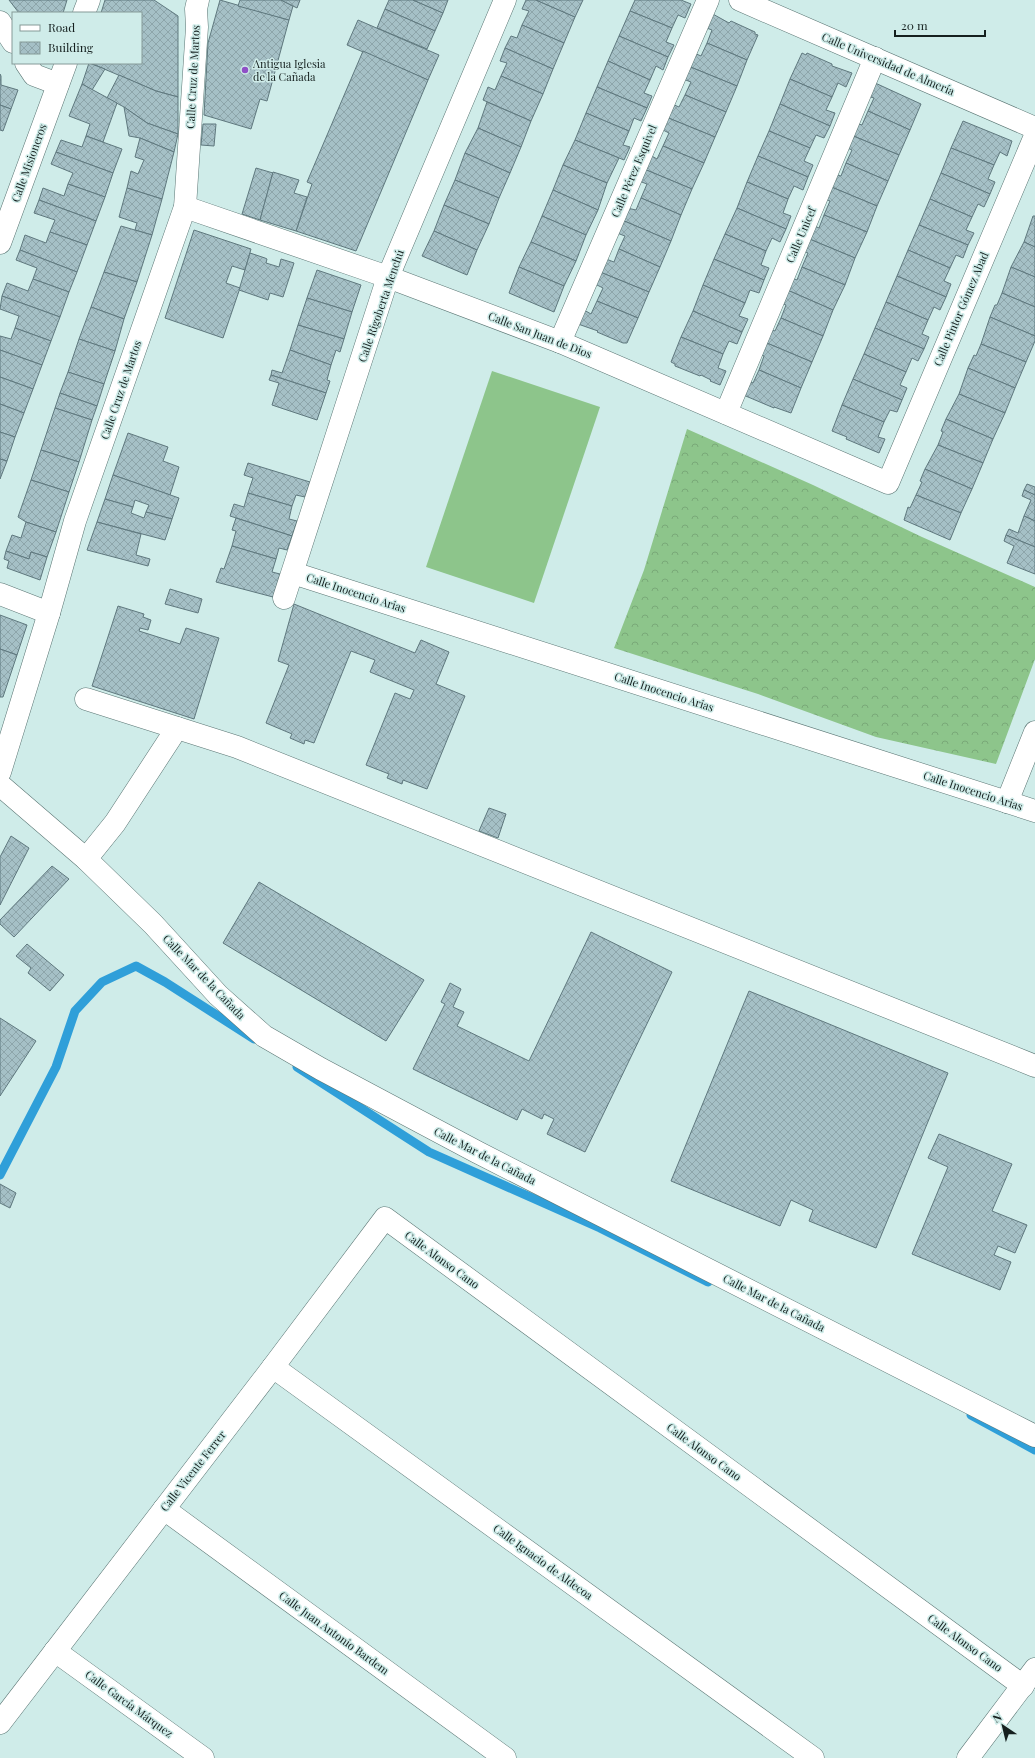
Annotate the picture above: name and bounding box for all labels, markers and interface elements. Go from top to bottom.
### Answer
legend [12,12,142,64]
scale bar [895,12,985,38]
text: 20 m [901,17,928,33]
text: Road [48,19,75,35]
street label: Calle Cruz de Martos [182,25,203,129]
street label: Calle Universidad de Almería [820,29,957,99]
text: Building [48,39,94,55]
place label: Antigua Iglesia de la Cañada [252,56,326,84]
marker: Antigua Iglesia de la Cañada [240,65,250,75]
street label: Calle Misioneros [7,122,50,204]
street label: Calle Pérez Esquivel [607,122,660,219]
street label: Calle Unicef [782,203,820,265]
street label: Calle Rigoberta Menchú [354,247,407,364]
street label: Calle Pintor Gómez Abad [930,249,992,368]
street label: Calle San Juan de Dios [486,308,594,361]
street label: Calle Cruz de Martos [97,338,145,441]
street label: Calle Inocencio Arias [305,569,408,616]
street label: Calle Inocencio Arias [613,668,716,715]
street label: Calle Inocencio Arias [922,767,1025,814]
street label: Calle Mar de la Cañada [160,931,249,1023]
street label: Calle Mar de la Cañada [432,1123,539,1188]
street label: Calle Alonso Cano [402,1227,483,1292]
street label: Calle Mar de la Cañada [721,1270,828,1335]
street label: Calle Alonso Cano [664,1419,745,1484]
street label: Calle Vicente Ferrer [156,1427,229,1514]
street label: Calle Ignacio de Aldecoa [491,1520,596,1603]
street label: Calle Juan Antonio Bardem [276,1588,392,1678]
street label: Calle Alonso Cano [925,1610,1006,1675]
street label: Calle García Márquez [82,1667,176,1741]
north arrow [983,1706,1023,1746]
text: N [989,1709,1005,1726]

